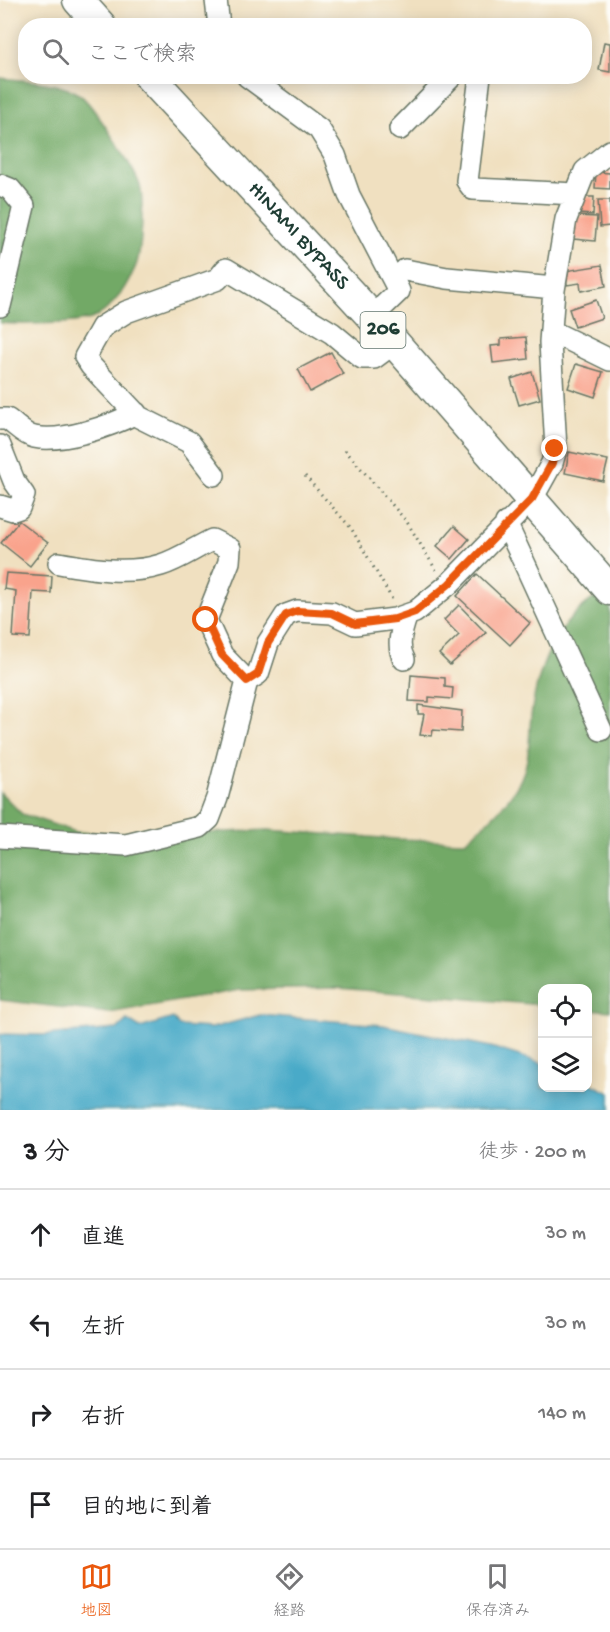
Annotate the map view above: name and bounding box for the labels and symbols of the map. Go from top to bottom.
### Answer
street label: HINAMI BYPASS [241,177,355,297]
road number: 206 [360,312,406,348]
route end [541,435,567,461]
route start [192,606,218,632]

